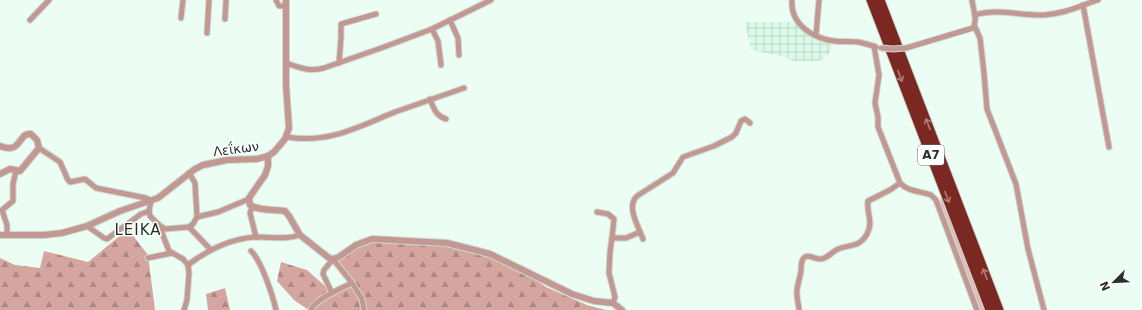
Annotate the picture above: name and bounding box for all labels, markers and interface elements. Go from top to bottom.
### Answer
one-way arrow [897,69,905,81]
one-way arrow [923,119,931,131]
street label: Λεΐκων [212,139,260,159]
road number: Α7 [918,145,944,165]
one-way arrow [943,190,951,202]
district label: LEIKA [114,221,162,239]
north arrow [1094,262,1134,302]
one-way arrow [981,268,989,280]
text: N [1098,279,1113,293]

